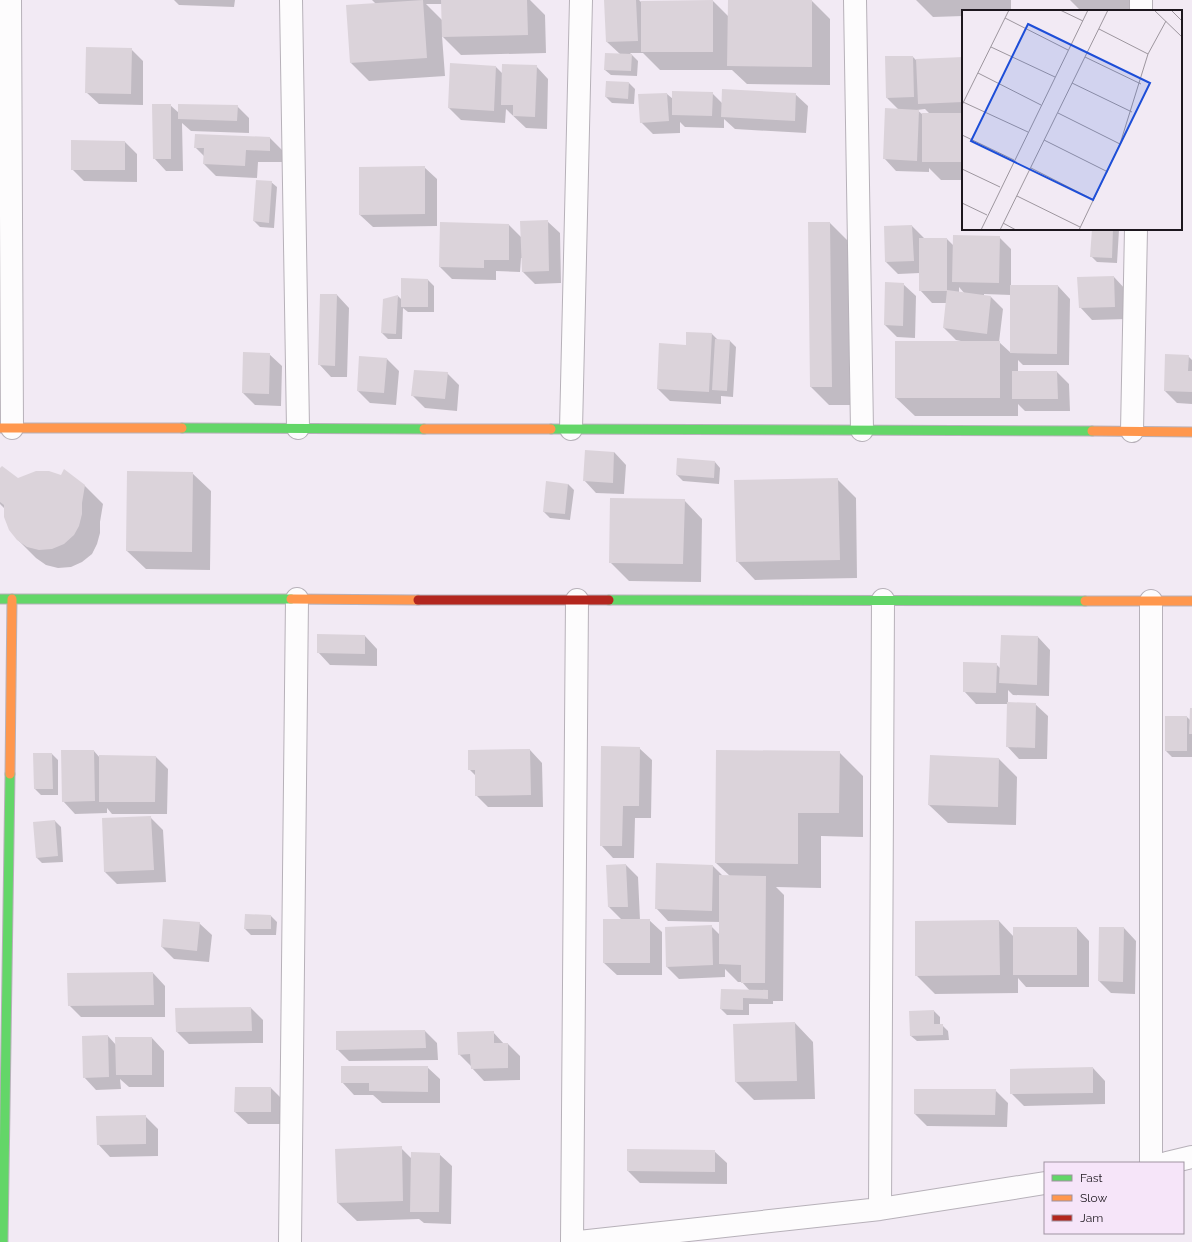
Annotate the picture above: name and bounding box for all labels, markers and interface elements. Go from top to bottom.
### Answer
inset map [962,10,1182,230]
legend [1044,1162,1184,1234]
text: Fast [1080,1171,1103,1185]
text: Slow [1080,1191,1107,1205]
text: Jam [1080,1211,1103,1225]

